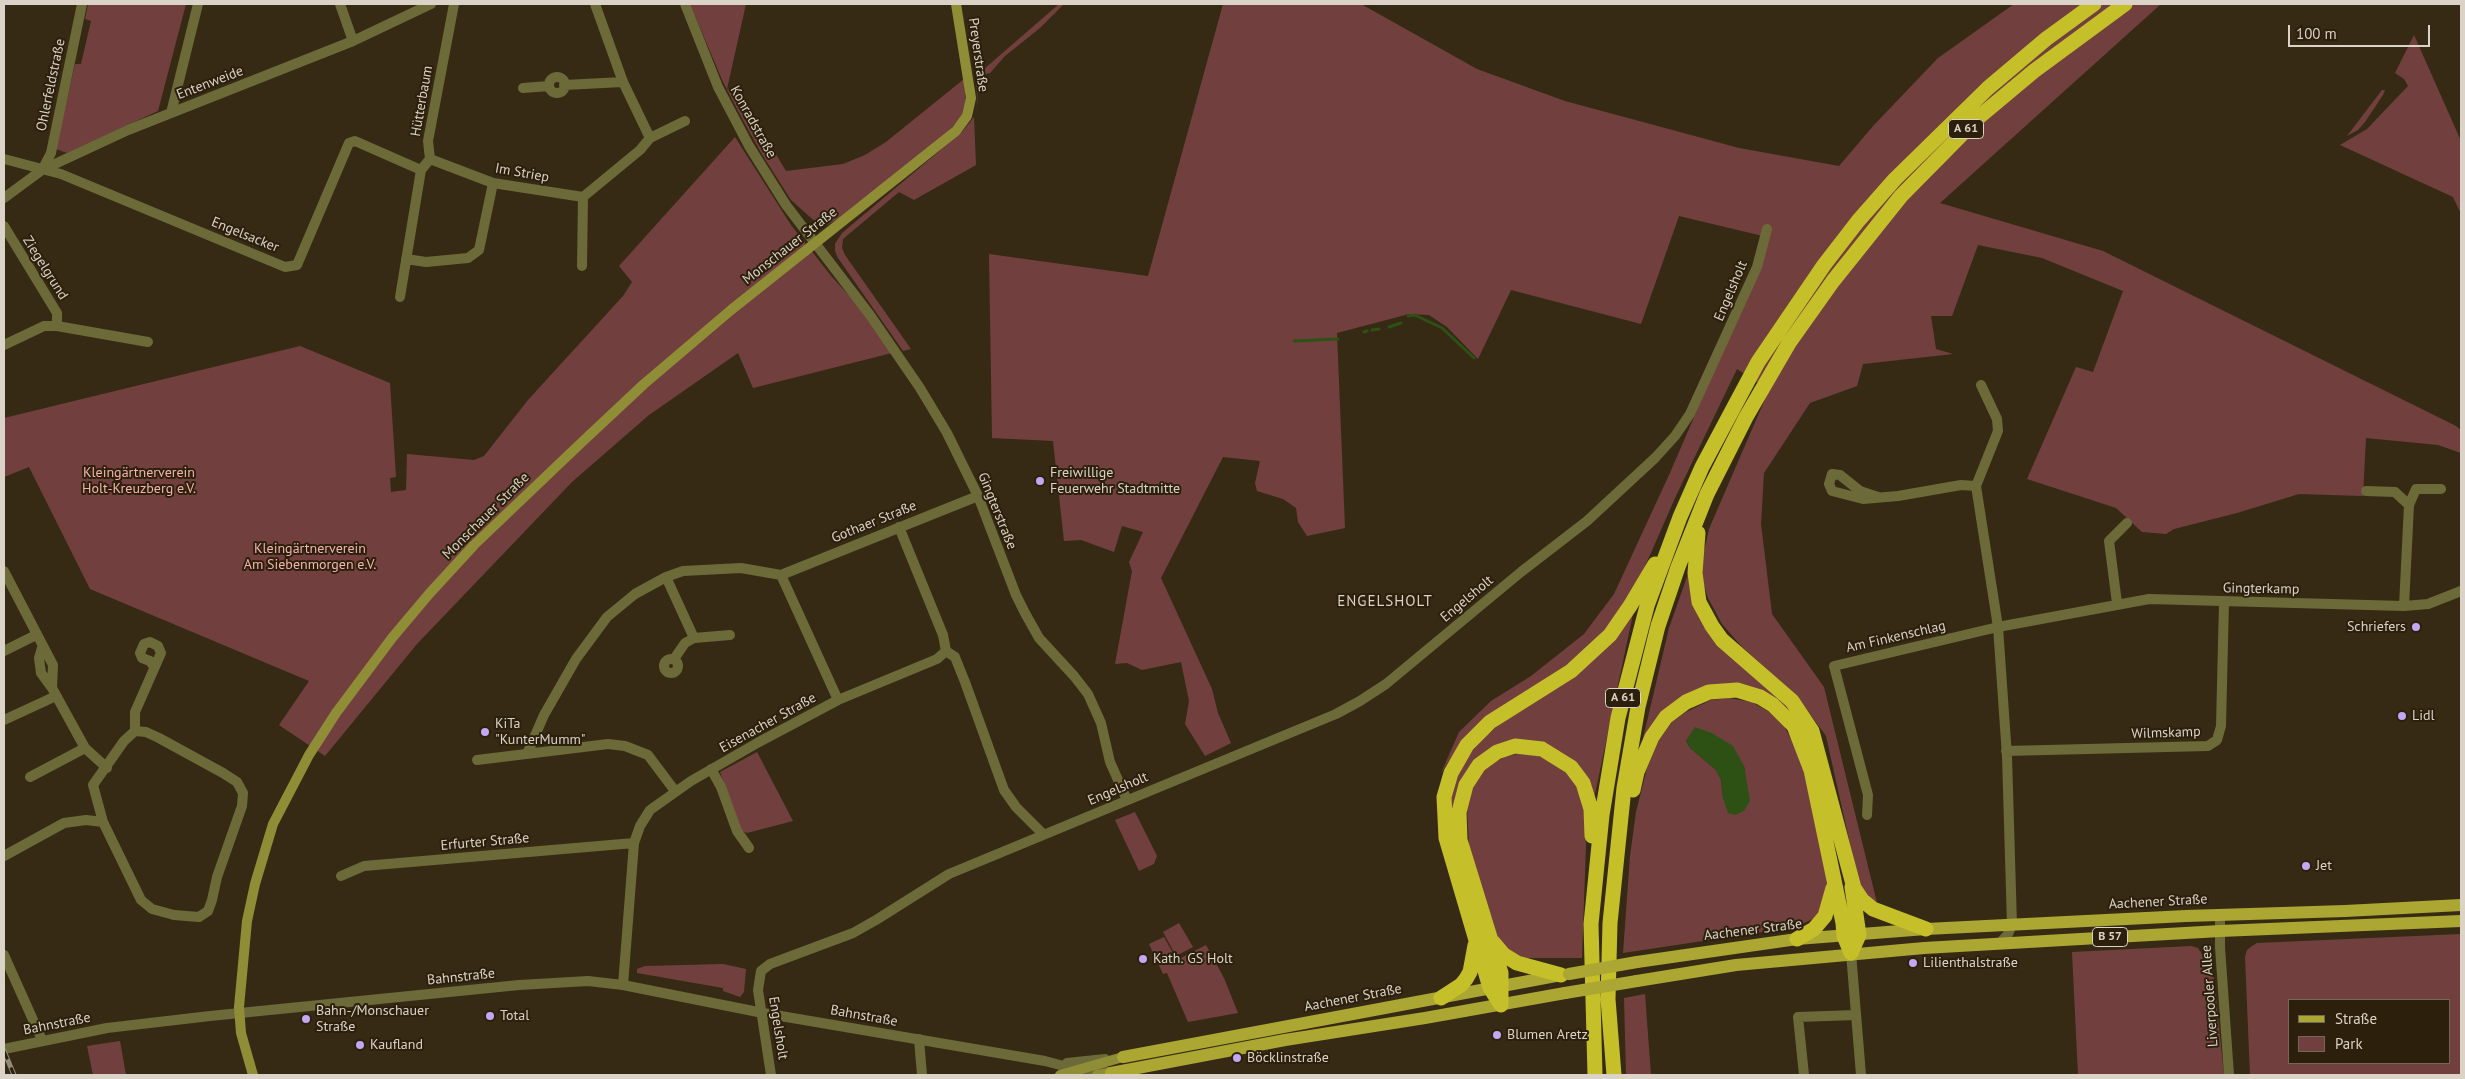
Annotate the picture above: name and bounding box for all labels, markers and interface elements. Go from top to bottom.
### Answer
scale bar [2290,15,2432,47]
street label: Preyerstraße [964,17,992,93]
text: 100 m [2296,24,2337,43]
street label: Ohlerfeldstraße [33,37,69,133]
street label: Entenweide [174,63,246,103]
street label: Hütterbaum [408,64,436,138]
street label: Konradstraße [726,83,780,161]
road number: A 61 [1948,120,1984,138]
street label: Im Striep [494,160,550,186]
street label: Monschauer Straße [739,204,841,288]
street label: Engelsacker [209,214,281,256]
street label: Ziegelgrund [19,233,71,303]
street label: Engelsholt [1711,258,1751,324]
park label: Kleingärtnerverein Holt-Kreuzberg e.V. [82,465,196,498]
place label: Freiwillige Feuerwehr Stadtmitte [1050,465,1180,498]
street label: Monschauer Straße [439,469,533,563]
street label: Gingterstraße [974,470,1020,552]
marker: Freiwillige Feuerwehr Stadtmitte [1034,475,1046,487]
street label: Gothaer Straße [829,497,919,547]
park label: Kleingärtnerverein Am Siebenmorgen e.V. [244,541,376,574]
street label: Engelsholt [1437,572,1497,626]
street label: Gingterkamp [2223,580,2299,598]
district label: ENGELSHOLT [1336,593,1434,611]
street label: Am Finkenschlag [1845,617,1947,657]
place label: Schriefers [2347,619,2406,635]
marker: Schriefers [2410,621,2422,633]
road number: A 61 [1606,688,1640,708]
street label: Eisenacher Straße [717,690,819,756]
place label: Lidl [2412,708,2435,724]
marker: Lidl [2396,710,2408,722]
place label: KiTa "KunterMumm" [495,716,586,749]
street label: Wilmskamp [2131,723,2201,743]
marker: KiTa "KunterMumm" [479,726,491,738]
street label: Engelsholt [1085,769,1151,809]
street label: Erfurter Straße [440,830,530,854]
place label: Jet [2316,858,2332,874]
marker: Jet [2300,860,2312,872]
street label: Aachener Straße [2108,891,2208,913]
street label: Aachener Straße [1703,916,1803,944]
road number: B 57 [2092,928,2128,946]
street label: Liverpooler Allee [2198,944,2222,1048]
place label: Kath. GS Holt [1153,951,1233,967]
marker: Kath. GS Holt [1137,953,1149,965]
place label: Lilienthalstraße [1923,955,2018,971]
marker: Lilienthalstraße [1907,957,1919,969]
street label: Bahnstraße [426,965,496,989]
street label: Aachener Straße [1303,980,1403,1016]
street label: Engelsholt [765,995,791,1061]
legend [2288,999,2450,1064]
street label: Bahnstraße [829,1002,899,1030]
place label: Bahn-/Monschauer Straße [316,1003,429,1036]
place label: Total [500,1008,529,1024]
street label: Bahnstraße [22,1009,92,1039]
text: Straße [2335,1009,2377,1028]
marker: Total [484,1010,496,1022]
marker: Bahn-/Monschauer Straße [300,1013,312,1025]
place label: Blumen Aretz [1507,1027,1588,1043]
marker: Blumen Aretz [1491,1029,1503,1041]
text: Park [2335,1034,2363,1053]
place label: Kaufland [370,1037,423,1053]
marker: Kaufland [354,1039,366,1051]
place label: Böcklinstraße [1247,1050,1329,1066]
marker: Böcklinstraße [1231,1052,1243,1064]

